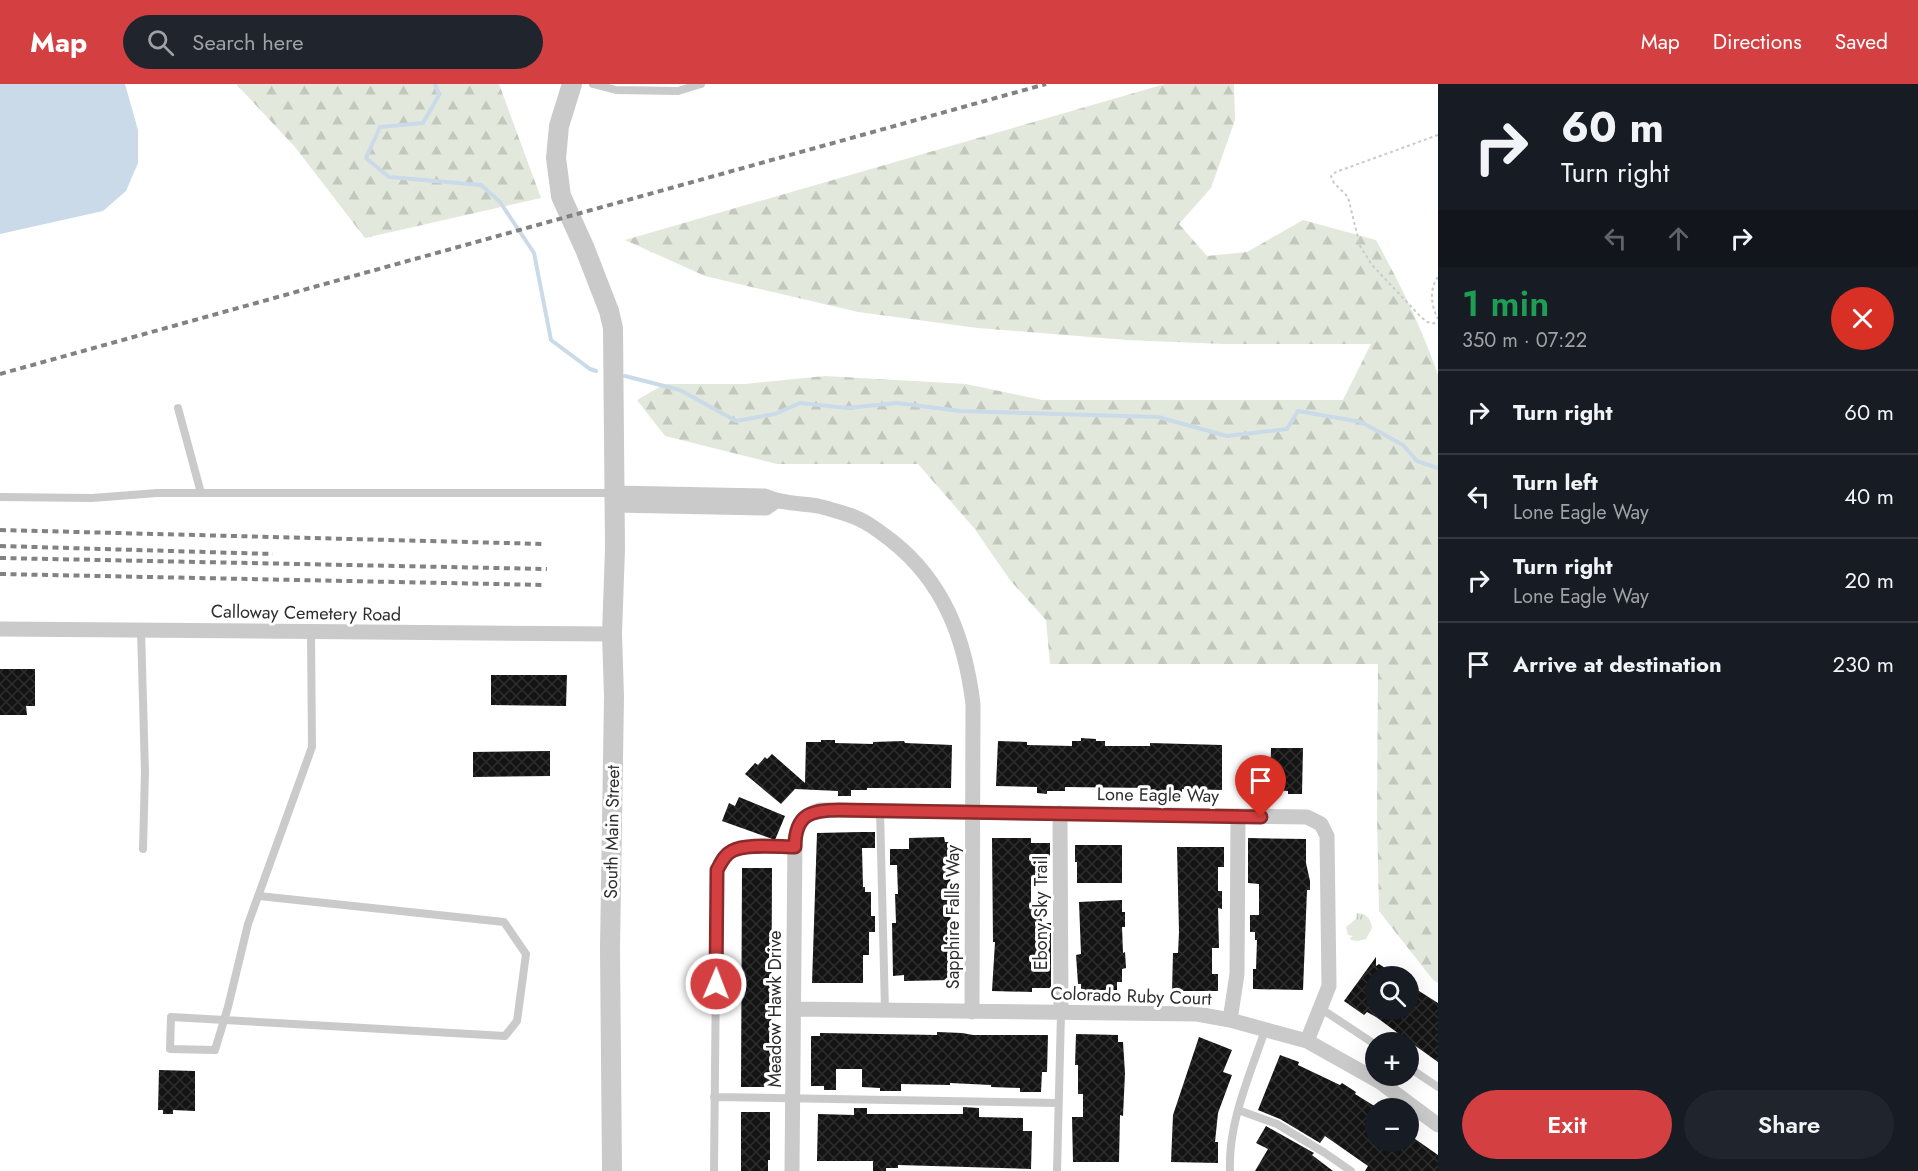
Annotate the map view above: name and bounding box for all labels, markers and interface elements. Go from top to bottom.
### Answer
search box [123,15,543,69]
text: Map [30,22,87,63]
icon: search [144,26,177,59]
text: Search here [192,26,304,58]
text: Map [1641,27,1680,57]
text: Directions [1713,27,1802,57]
text: Saved [1835,27,1888,57]
text: 60 m [1561,97,1664,158]
icon: right [1462,108,1540,186]
text: Turn right [1561,153,1669,192]
icon: left [1599,222,1632,255]
icon: ahead [1662,222,1695,255]
icon: right [1725,222,1758,255]
text: 1 min [1462,277,1549,329]
button: close [1831,287,1894,350]
text: 350 m · 07:22 [1462,326,1587,355]
icon: right [1462,396,1495,429]
text: Turn right [1513,396,1613,428]
text: 60 m [1844,396,1894,428]
text: Turn left [1513,466,1598,498]
icon: left [1462,480,1495,513]
text: 40 m [1844,480,1894,512]
text: Lone Eagle Way [1513,498,1649,527]
text: Turn right [1513,550,1613,582]
icon: right [1462,564,1495,597]
text: 20 m [1845,564,1894,596]
text: Lone Eagle Way [1513,582,1649,611]
street label: Calloway Cemetery Road [211,598,401,628]
icon: arrive [1462,648,1495,681]
text: Arrive at destination [1513,648,1722,680]
text: 230 m [1833,648,1894,680]
pin [1235,755,1286,817]
street label: South Main Street [598,764,626,899]
icon: arrive [1244,764,1277,797]
street label: Lone Eagle Way [1097,781,1219,809]
street label: Sapphire Falls Way [940,845,966,989]
street label: Ebony Sky Trail [1028,856,1054,970]
street label: Meadow Hawk Drive [762,931,788,1087]
position arrow [684,952,748,1016]
map controls [1365,966,1419,1152]
button: search [1365,966,1419,1020]
street label: Colorado Ruby Court [1050,980,1213,1012]
button: + [1365,1032,1419,1086]
button: Exit [1462,1090,1672,1159]
button: Share [1684,1090,1894,1159]
button: − [1365,1098,1419,1152]

